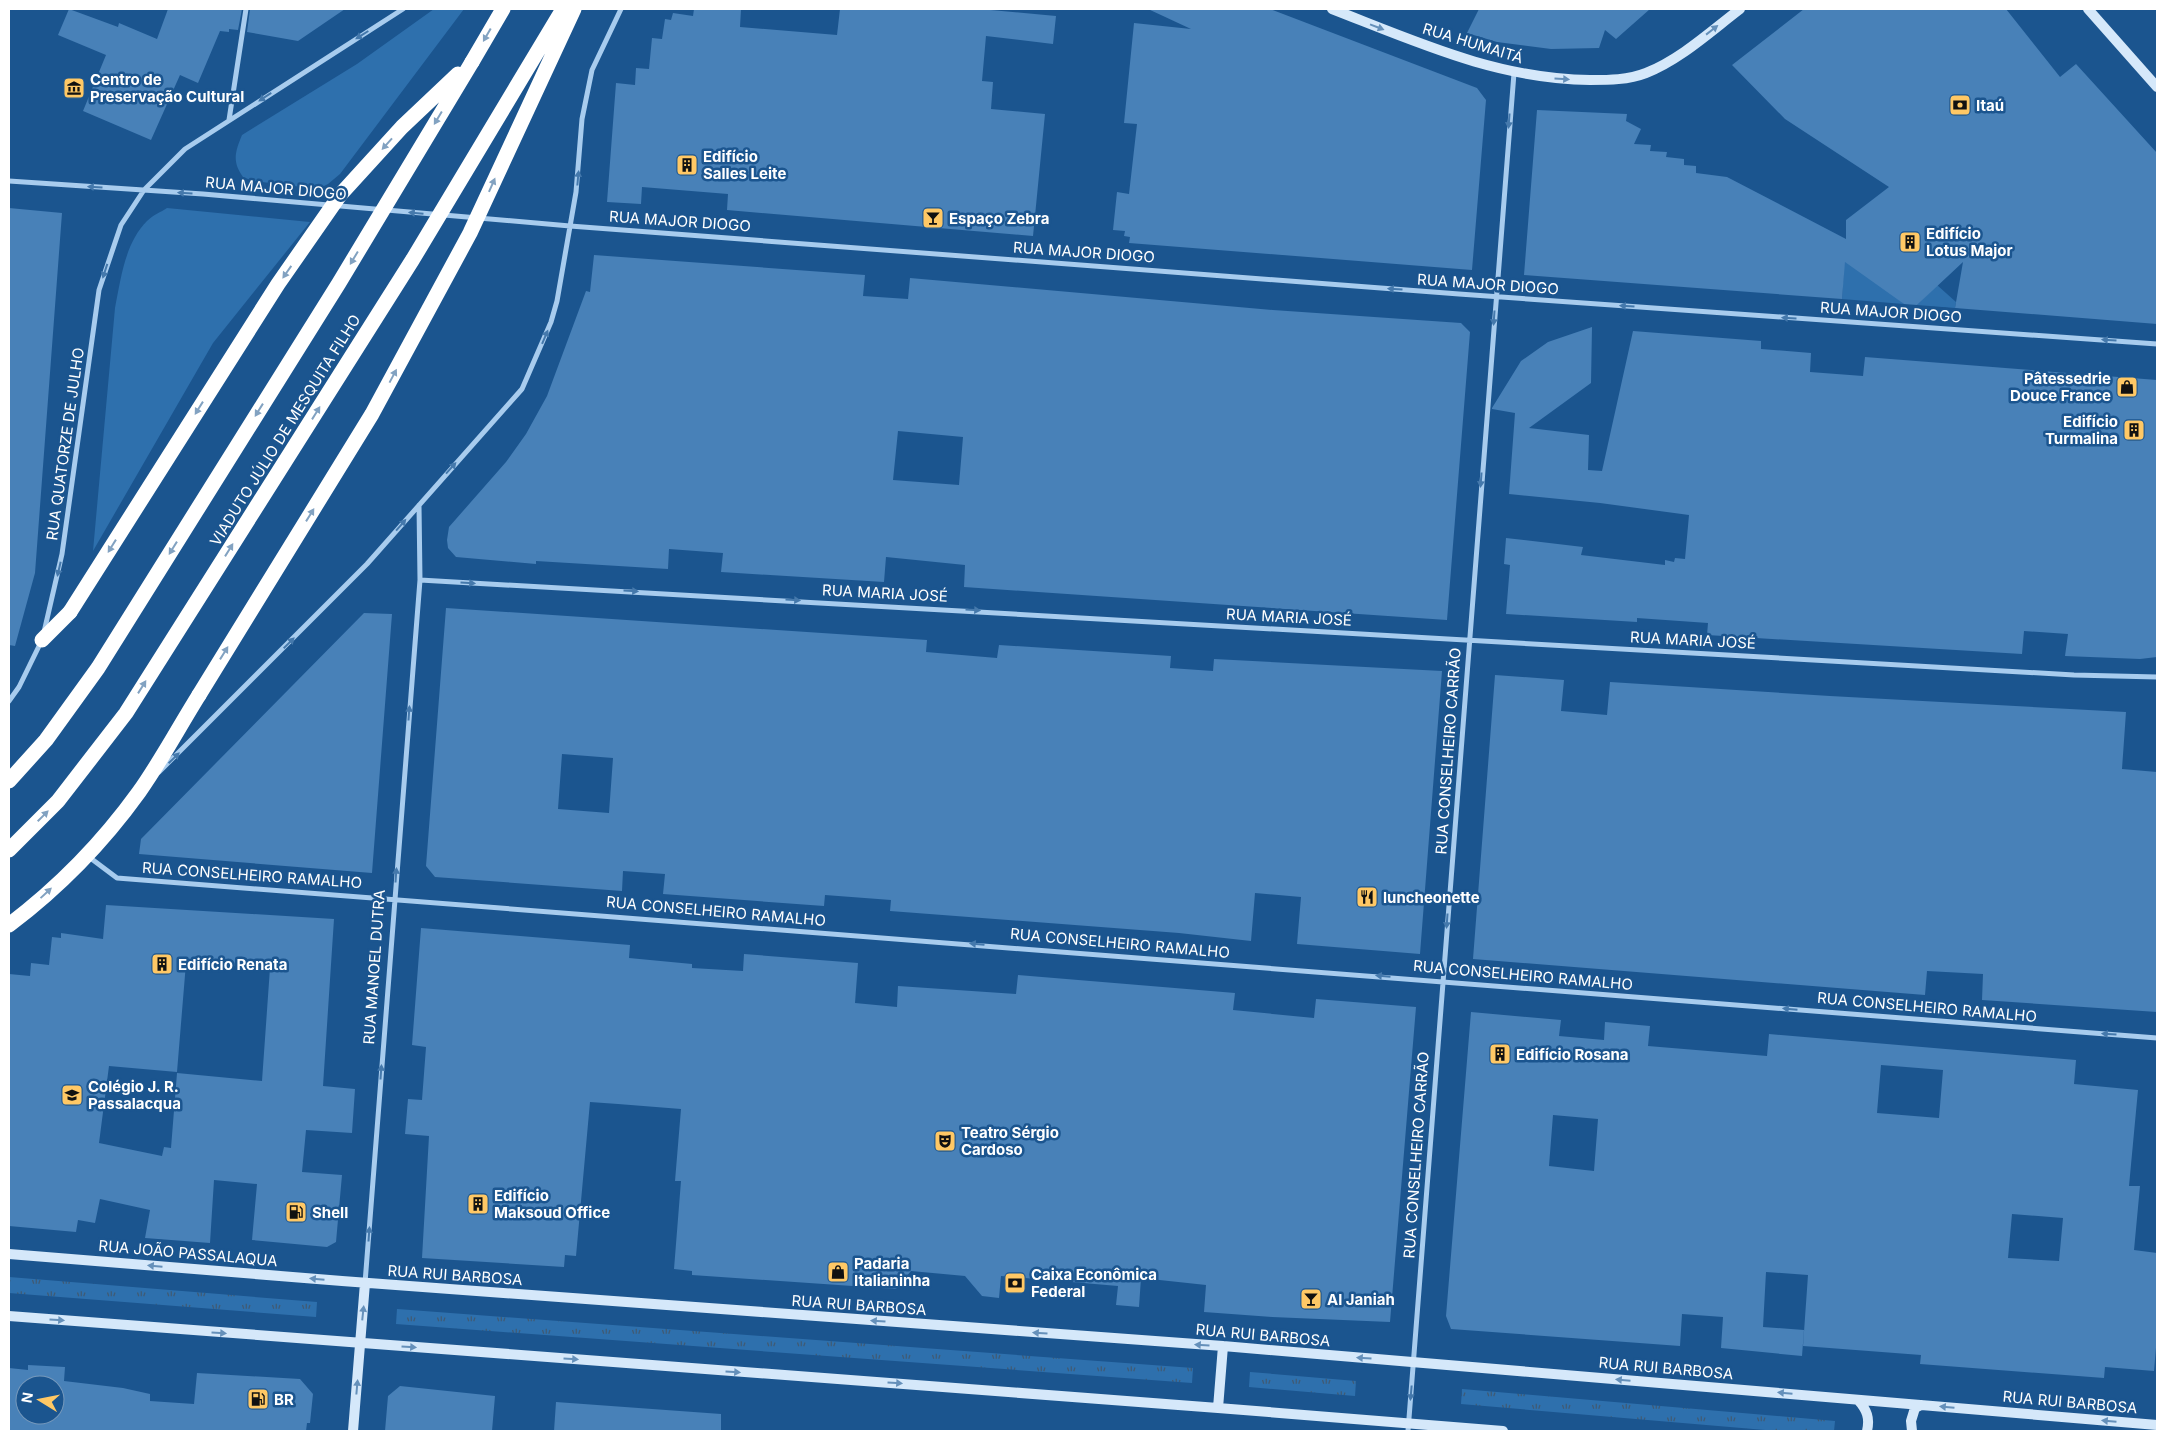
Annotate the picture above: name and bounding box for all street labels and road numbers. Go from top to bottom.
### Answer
street label: RUA HUMAITÁ [1420,19,1526,67]
street label: RUA MAJOR DIOGO [204,172,348,204]
street label: RUA MAJOR DIOGO [609,207,751,235]
street label: RUA MAJOR DIOGO [1013,238,1155,266]
street label: RUA MAJOR DIOGO [1417,270,1559,298]
street label: RUA MAJOR DIOGO [1820,298,1962,326]
street label: VIADUTO JÚLIO DE MESQUITA FILHO [206,311,364,549]
street label: RUA QUATORZE DE JULHO [42,346,88,542]
street label: RUA MARIA JOSÉ [822,580,948,606]
street label: RUA MARIA JOSÉ [1226,604,1352,630]
street label: RUA MARIA JOSÉ [1630,627,1756,653]
street label: RUA CONSELHEIRO CARRÃO [1431,647,1465,855]
street label: RUA CONSELHEIRO RAMALHO [141,858,363,892]
street label: RUA MANOEL DUTRA [359,889,389,1045]
street label: RUA CONSELHEIRO RAMALHO [605,892,827,930]
street label: RUA CONSELHEIRO RAMALHO [1009,924,1231,962]
street label: RUA CONSELHEIRO RAMALHO [1412,956,1634,994]
street label: RUA CONSELHEIRO RAMALHO [1816,988,2038,1026]
street label: RUA CONSELHEIRO CARRÃO [1399,1051,1433,1259]
street label: RUA JOÃO PASSALAQUA [98,1236,278,1270]
street label: RUA RUI BARBOSA [387,1261,523,1289]
street label: RUA RUI BARBOSA [791,1291,927,1319]
street label: RUA RUI BARBOSA [1195,1320,1331,1350]
street label: RUA RUI BARBOSA [1598,1353,1734,1383]
street label: RUA RUI BARBOSA [2002,1387,2138,1417]

